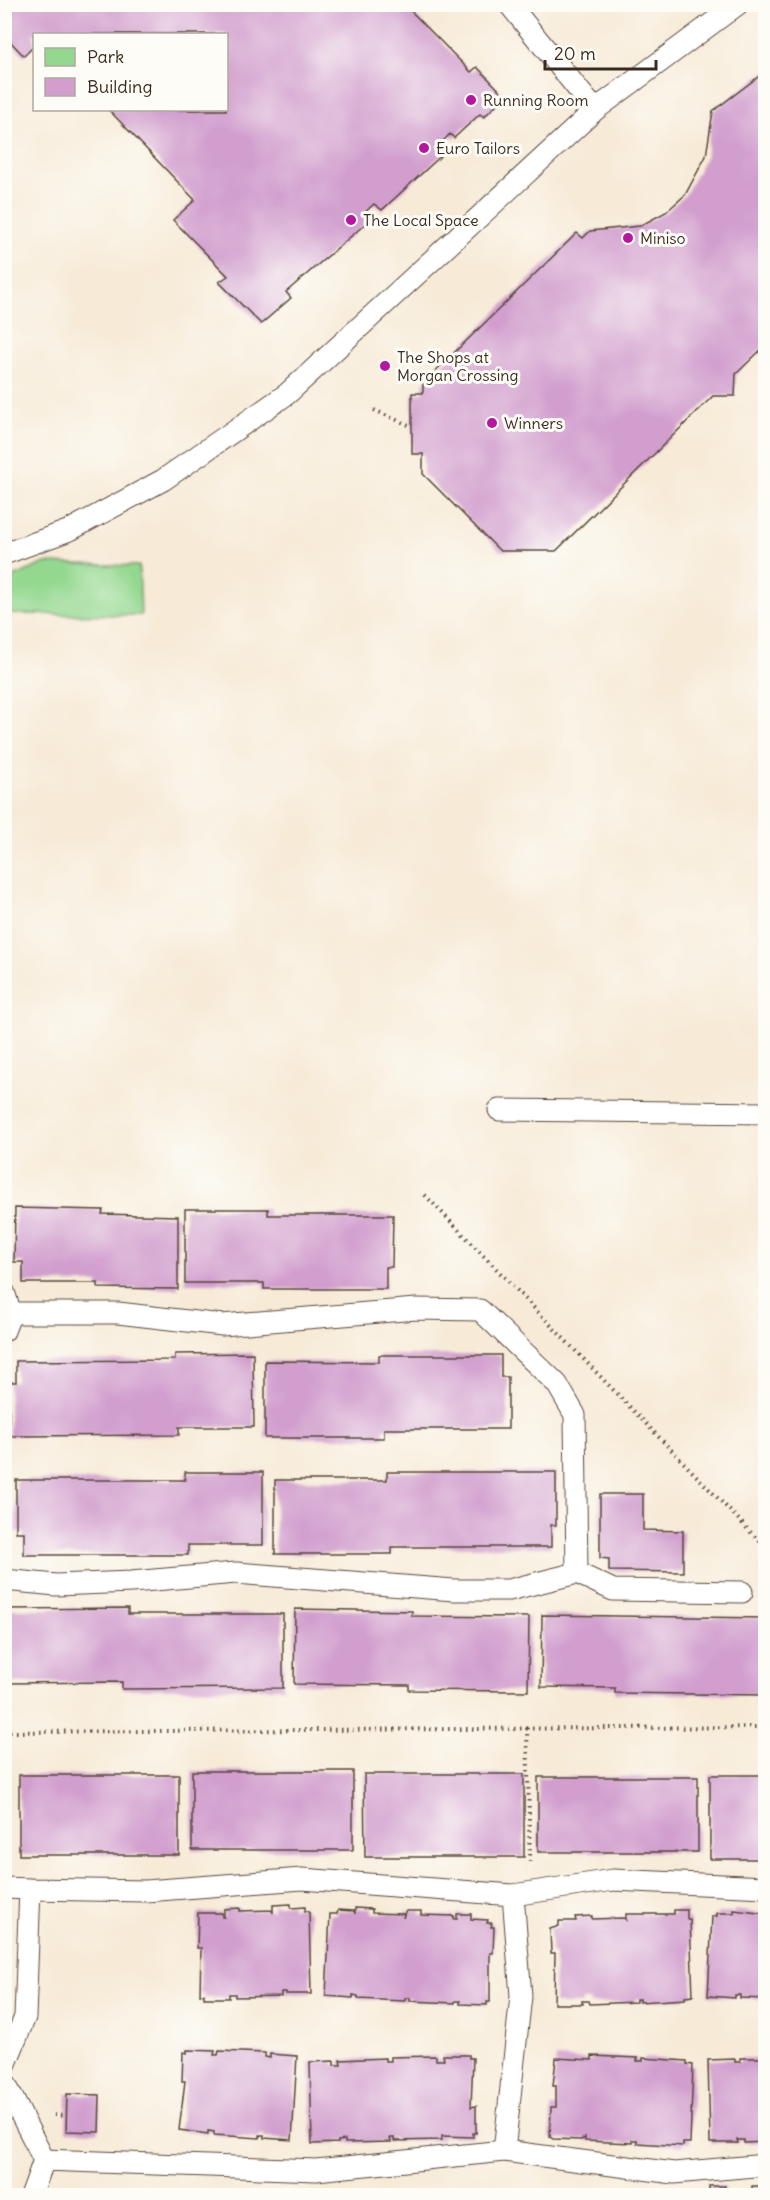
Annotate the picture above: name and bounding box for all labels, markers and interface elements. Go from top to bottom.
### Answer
legend [33,33,228,111]
scale bar [545,33,656,71]
text: 20 m [554,42,596,65]
text: Park [87,45,124,68]
text: Building [87,75,152,98]
place label: Running Room [483,90,589,110]
marker: Running Room [464,93,478,107]
place label: Euro Tailors [436,138,520,158]
marker: Euro Tailors [417,141,431,155]
place label: The Local Space [363,210,479,230]
marker: The Local Space [344,213,358,227]
place label: Miniso [640,228,686,248]
marker: Miniso [621,231,635,245]
place label: The Shops at Morgan Crossing [397,347,518,385]
marker: The Shops at Morgan Crossing [378,359,392,373]
place label: Winners [504,413,563,433]
marker: Winners [485,416,499,430]

